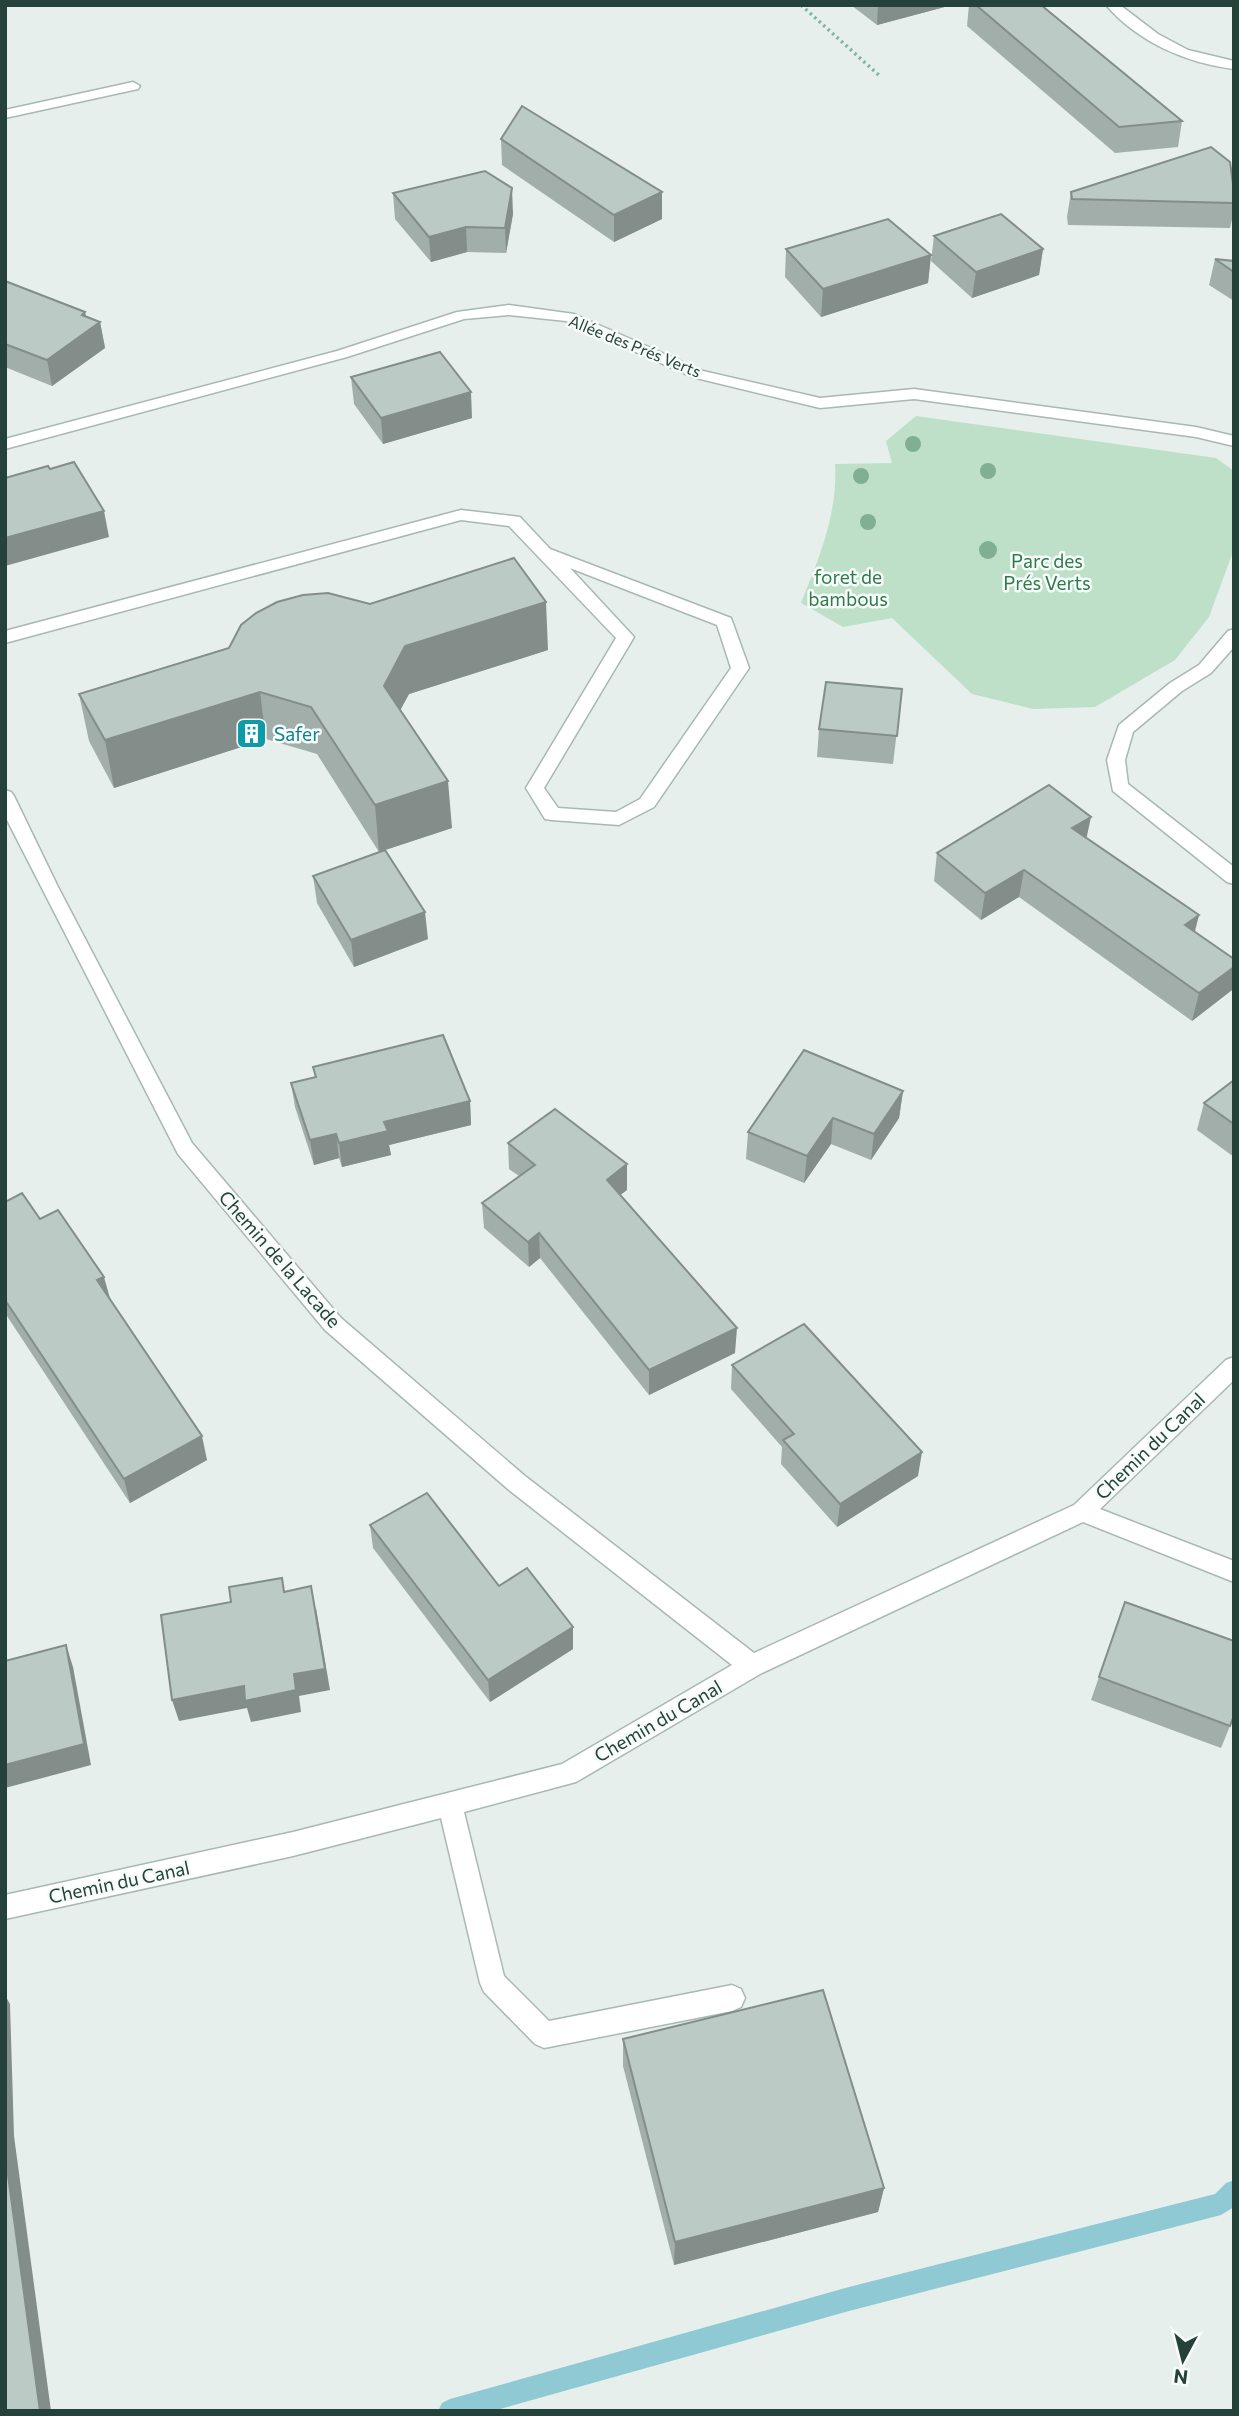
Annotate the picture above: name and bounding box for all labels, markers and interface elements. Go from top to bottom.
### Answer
street label: Allée des Prés Verts [566,310,704,381]
park label: Parc des Prés Verts [1003,549,1091,594]
park label: foret de bambous [808,565,888,610]
building icon: Safer [234,717,268,751]
place label: Safer [274,722,320,745]
street label: Chemin de la Lacade [215,1185,346,1332]
street label: Chemin du Canal [1090,1387,1209,1504]
street label: Chemin du Canal [590,1675,726,1766]
street label: Chemin du Canal [46,1855,192,1908]
north arrow [1148,2325,1218,2395]
text: N [1172,2365,1189,2390]

